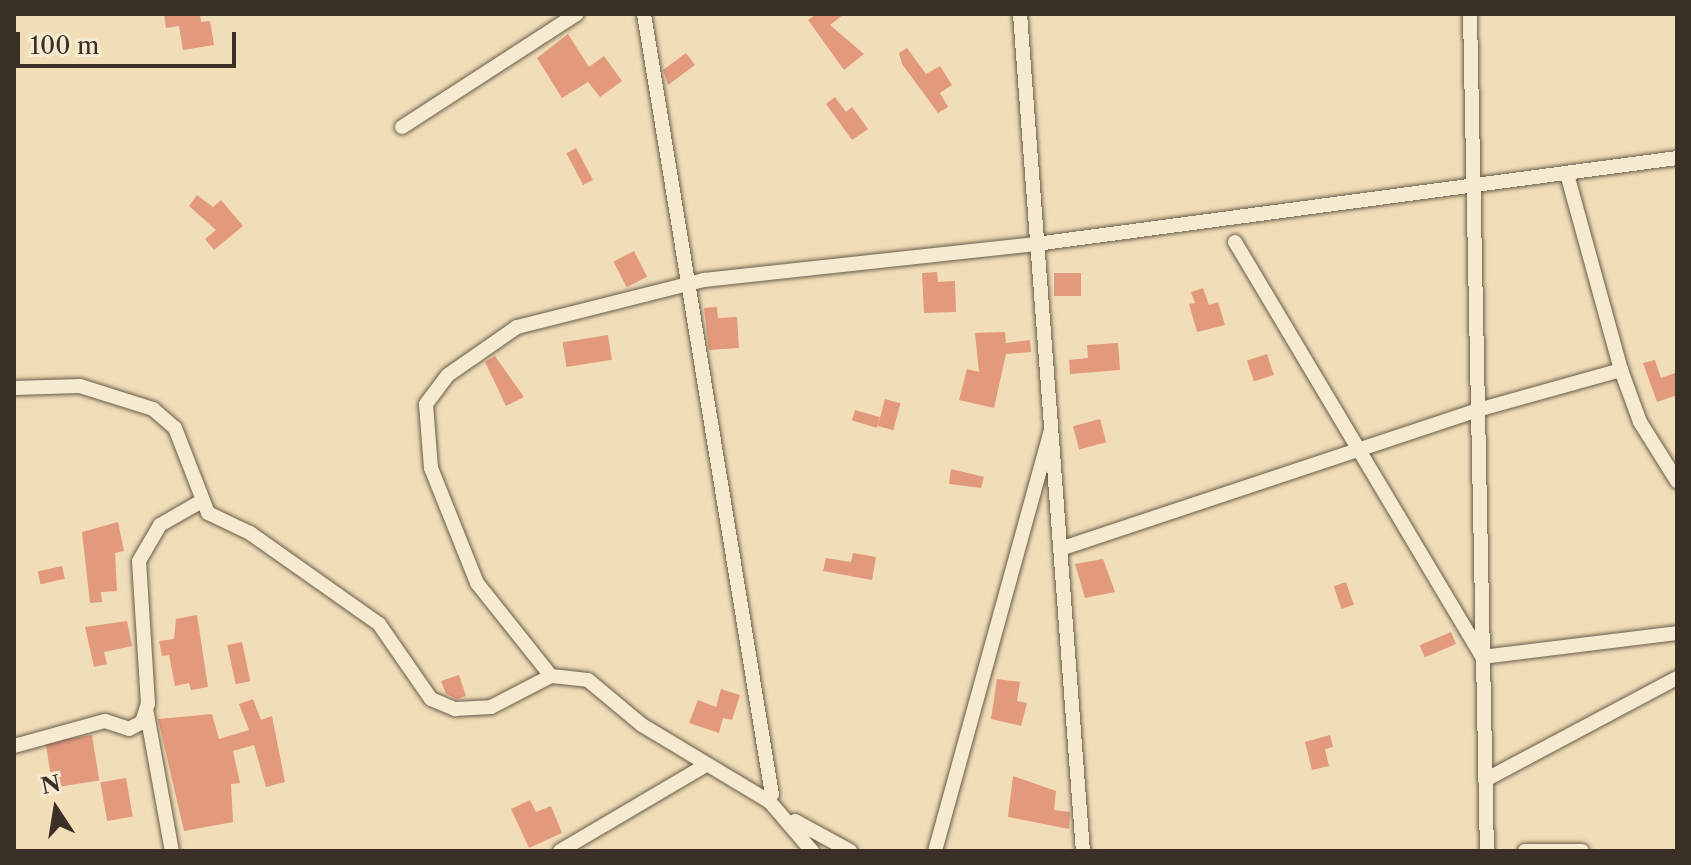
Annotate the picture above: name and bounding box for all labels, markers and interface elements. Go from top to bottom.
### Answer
scale bar [20,16,240,66]
text: 100 m [30,31,99,60]
north arrow [16,769,96,849]
text: N [39,770,63,800]

